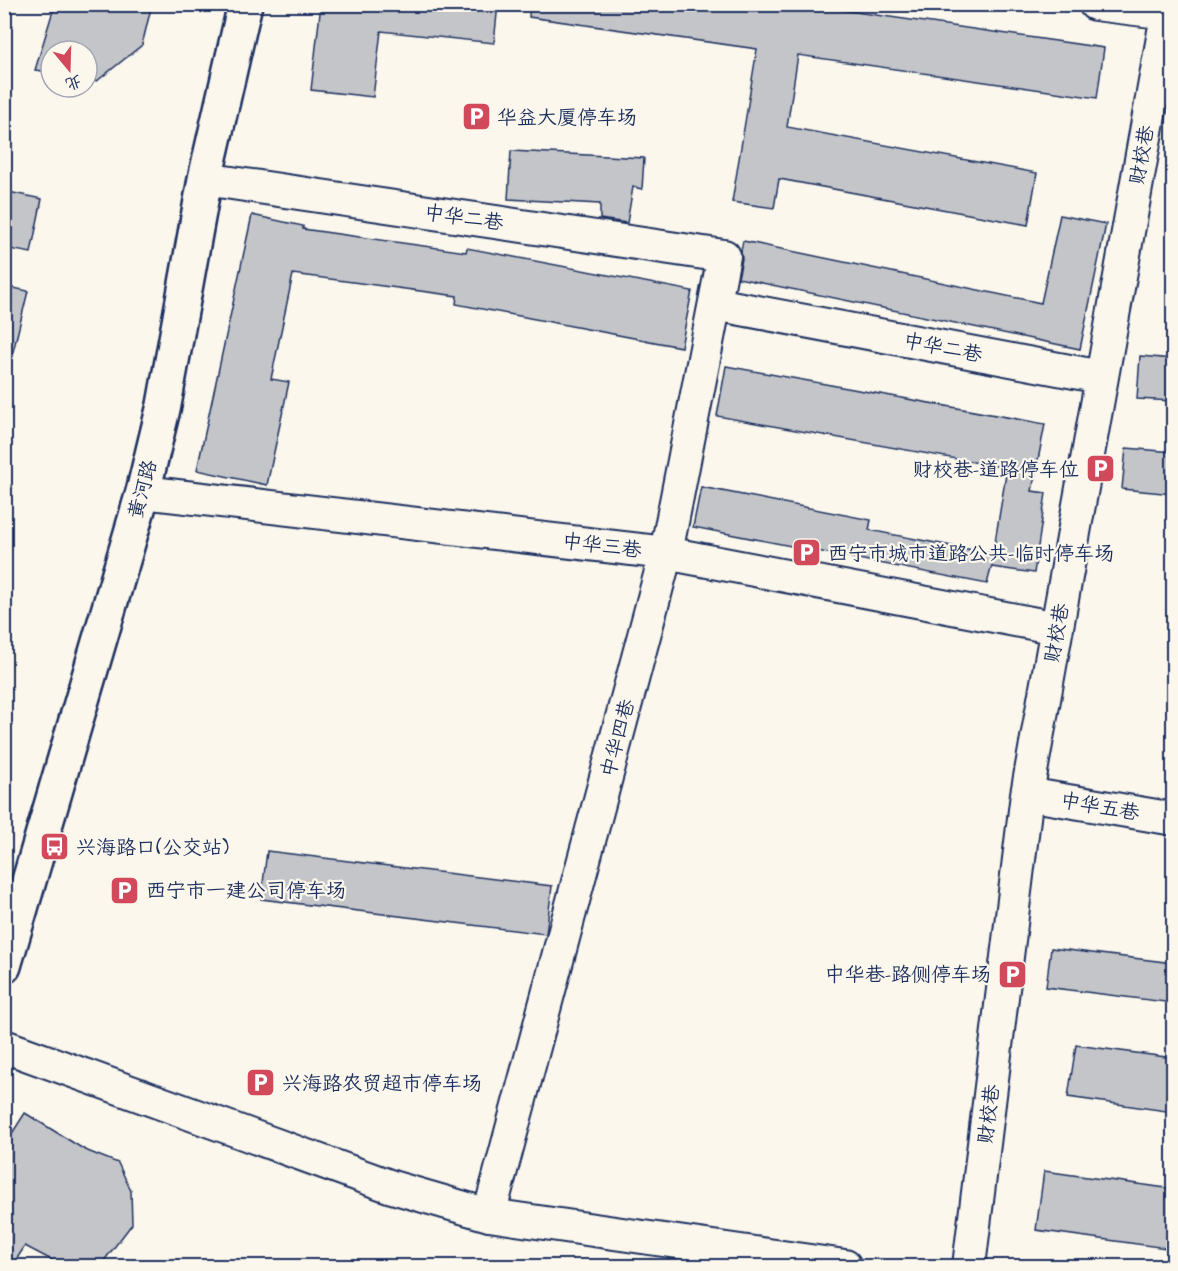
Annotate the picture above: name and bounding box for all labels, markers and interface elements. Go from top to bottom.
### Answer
north arrow [39,39,99,99]
text: 北 [62,69,85,95]
parking icon: 华益大厦停车场 [460,101,492,133]
place label: 华益大厦停车场 [497,104,637,132]
street label: 财校巷 [1123,122,1161,187]
street label: 中华二巷 [422,199,506,238]
street label: 中华二巷 [901,327,986,370]
parking icon: 财校巷-道路停车位 [1084,453,1116,485]
street label: 黄河路 [122,456,165,522]
place label: 财校巷-道路停车位 [913,456,1079,484]
street label: 中华三巷 [560,527,644,565]
parking icon: 西宁市城市道路公共-临时停车场 [791,537,823,569]
place label: 西宁市城市道路公共-临时停车场 [828,540,1114,568]
street label: 财校巷 [1038,600,1076,665]
street label: 中华四巷 [594,695,642,781]
street label: 中华五巷 [1058,786,1143,828]
bus stop icon: 兴海路口(公交站) [39,831,71,863]
place label: 兴海路口(公交站) [76,834,229,862]
parking icon: 西宁市一建公司停车场 [109,874,141,906]
place label: 西宁市一建公司停车场 [146,877,346,905]
parking icon: 中华巷-路侧停车场 [996,958,1028,990]
place label: 中华巷-路侧停车场 [825,961,991,989]
parking icon: 兴海路农贸超市停车场 [245,1067,277,1099]
place label: 兴海路农贸超市停车场 [282,1070,482,1098]
street label: 财校巷 [971,1082,1007,1146]

